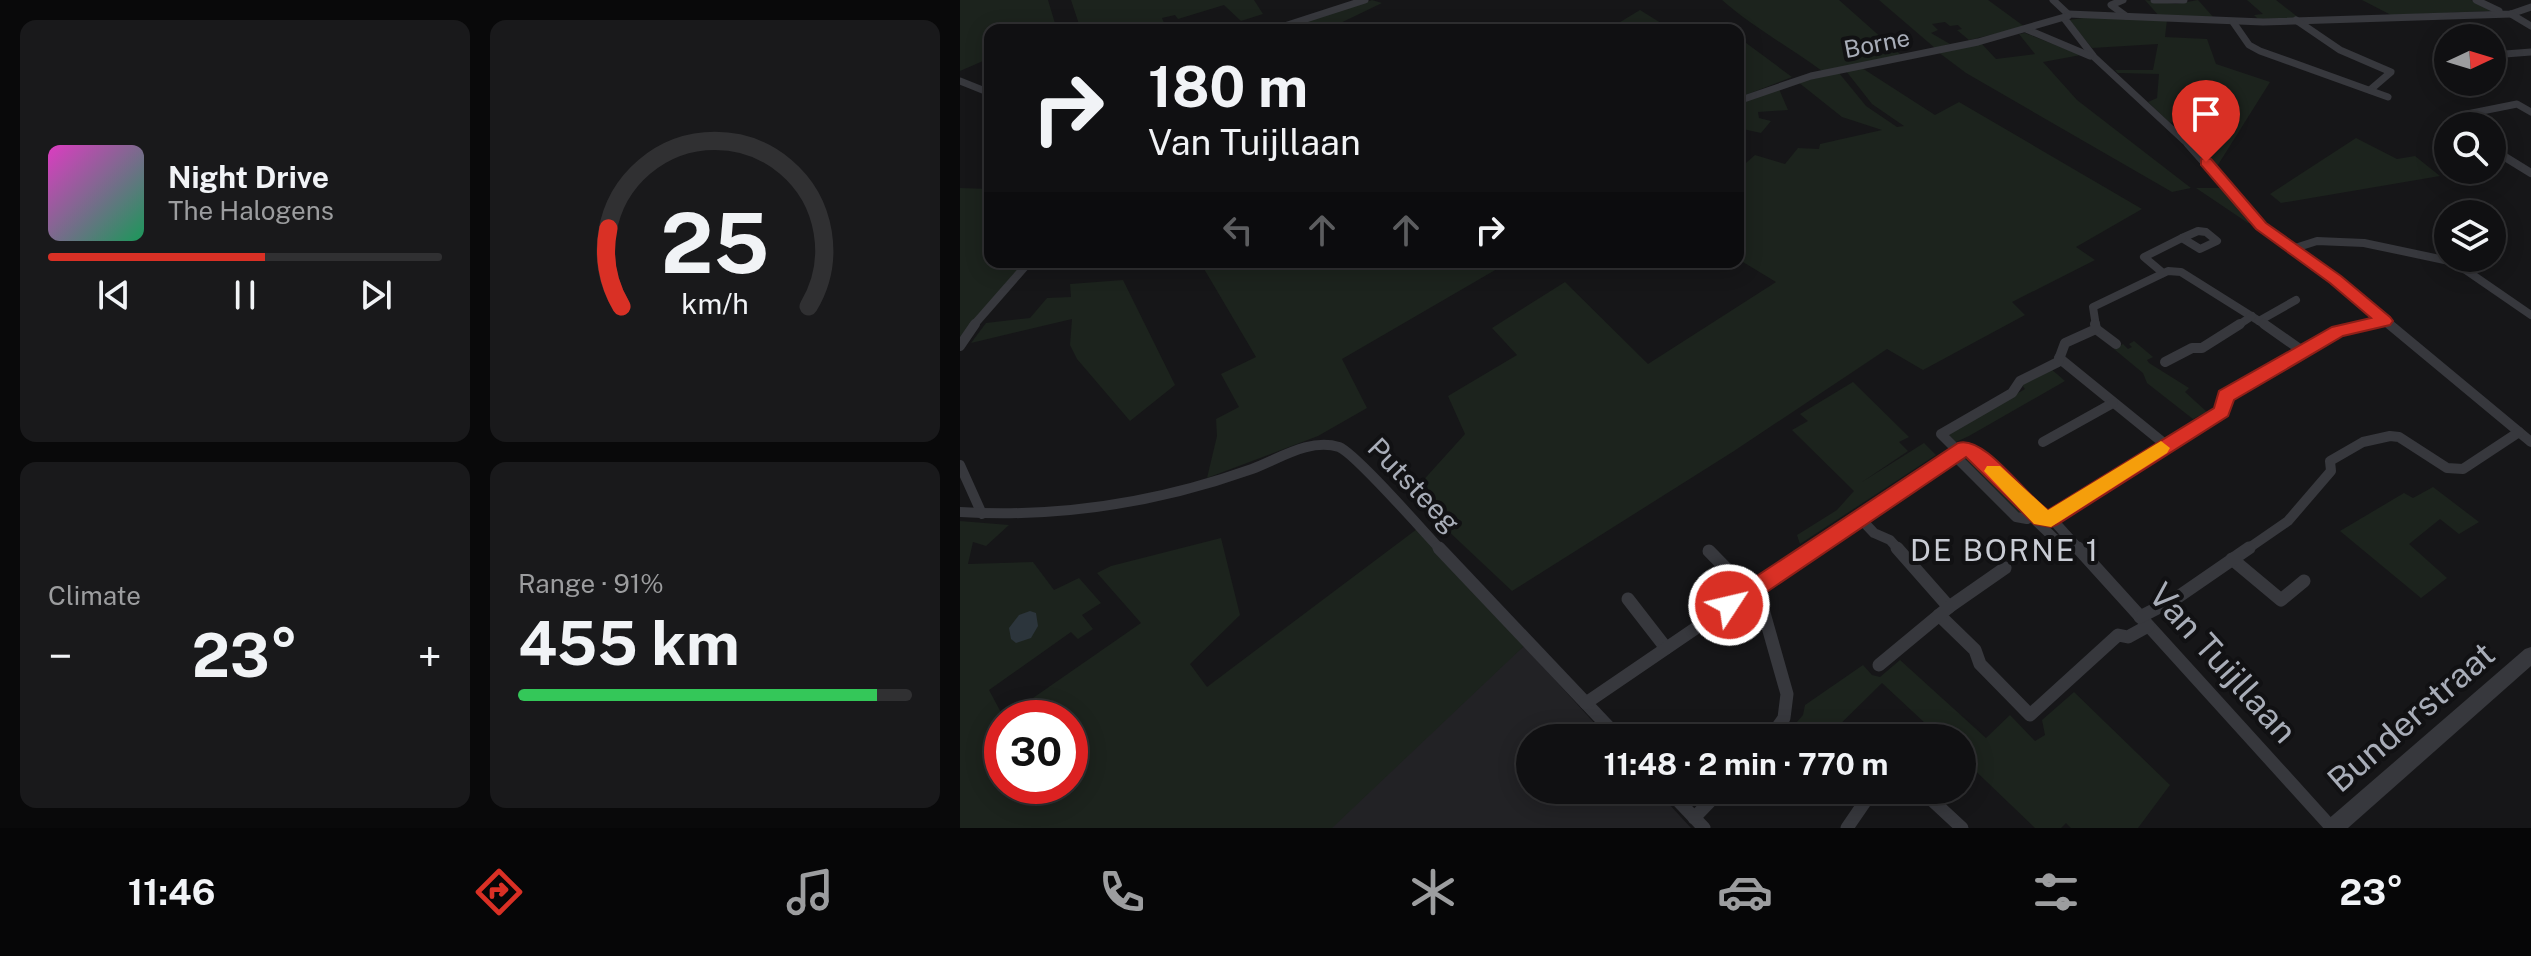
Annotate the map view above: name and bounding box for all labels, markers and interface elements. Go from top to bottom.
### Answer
street label: Borne [1841,23,1912,63]
north arrow [2434,24,2506,96]
map controls [2434,24,2506,272]
text: 180 m [1148,54,1308,120]
icon: right [1016,56,1120,160]
pin [2172,80,2240,162]
icon: arrive [2184,92,2228,136]
button: search [2434,112,2506,184]
text: Van Tuijllaan [1148,121,1361,163]
text: Night Drive [168,159,329,195]
text: 25 [661,193,769,291]
text: The Halogens [168,195,334,226]
button: layers [2434,200,2506,272]
icon: left [1216,208,1260,252]
icon: ahead [1300,208,1344,252]
icon: ahead [1384,208,1428,252]
icon: right [1468,208,1512,252]
icon: previous [92,273,136,317]
icon: pause [223,273,267,317]
icon: next [354,273,398,317]
text: km/h [681,287,749,320]
street label: Putsteeg [1361,431,1467,539]
district label: DE BORNE 1 [1910,532,2100,568]
position arrow [1687,563,1771,647]
text: Range · 91% [518,568,664,599]
street label: Van Tuijllaan [2141,575,2305,751]
text: Climate [48,580,141,611]
text: 455 km [518,608,740,679]
text: 23° [192,620,298,691]
text: − [48,630,72,682]
text: + [418,630,442,682]
street label: Bunderstraat [2319,634,2503,800]
speed limit sign: 30 [984,700,1088,804]
text: 11:48 · 2 min · 770 m [1604,746,1888,782]
icon: directions [471,864,527,920]
icon: music [782,864,838,920]
icon: phone [1094,864,1150,920]
icon: climate [1405,864,1461,920]
icon: car [1717,864,1773,920]
icon: filters [2028,864,2084,920]
text: 11:46 [128,871,216,913]
text: 23° [2339,871,2403,913]

